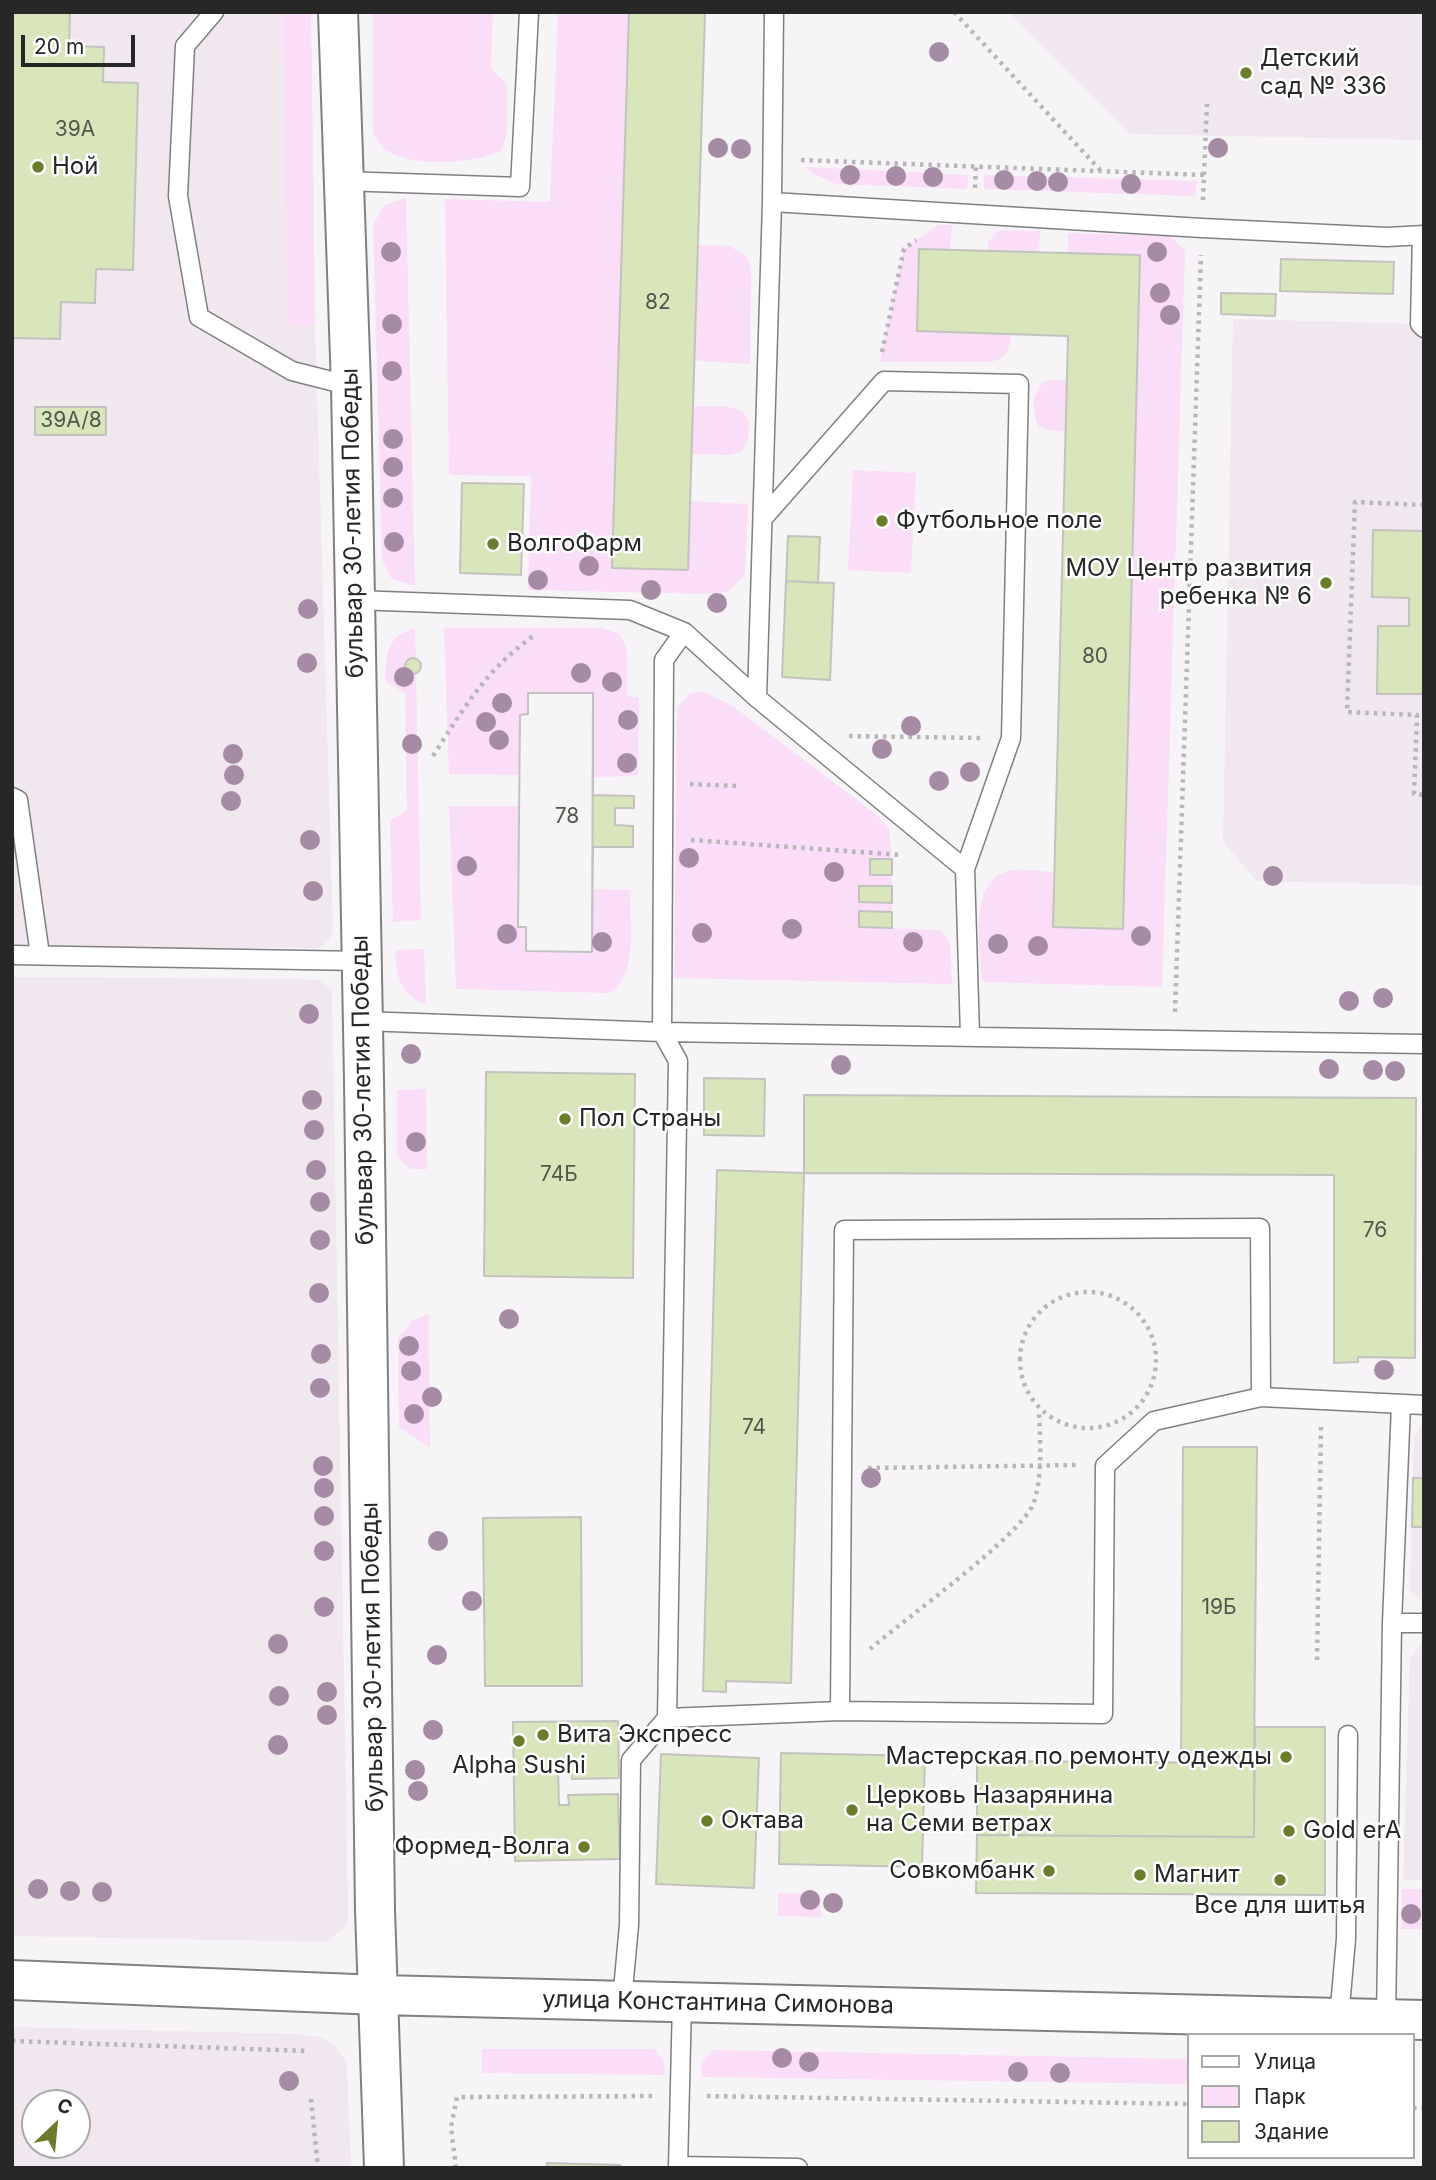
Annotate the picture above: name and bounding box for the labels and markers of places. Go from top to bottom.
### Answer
place label: Детский сад № 336 [1260,45,1387,101]
marker: Детский сад № 336 [1238,65,1254,81]
place label: Ной [52,153,98,181]
marker: Ной [30,159,46,175]
place label: Футбольное поле [896,507,1102,535]
marker: Футбольное поле [874,513,890,529]
place label: ВолгоФарм [507,530,642,558]
marker: ВолгоФарм [485,536,501,552]
place label: МОУ Центр развития ребенка № 6 [1065,555,1312,611]
marker: МОУ Центр развития ребенка № 6 [1318,575,1334,591]
place label: Пол Страны [579,1105,721,1133]
marker: Пол Страны [557,1111,573,1127]
place label: Вита Экспресс [557,1721,732,1749]
marker: Вита Экспресс [535,1727,551,1743]
marker: Alpha Sushi [511,1733,527,1749]
place label: Мастерская по ремонту одежды [886,1743,1272,1771]
marker: Мастерская по ремонту одежды [1278,1749,1294,1765]
place label: Alpha Sushi [452,1752,586,1780]
place label: Церковь Назарянина на Семи ветрах [866,1782,1113,1838]
marker: Церковь Назарянина на Семи ветрах [844,1802,860,1818]
place label: Октава [721,1807,804,1835]
marker: Октава [699,1813,715,1829]
place label: Gold erA [1303,1817,1401,1845]
marker: Gold erA [1281,1823,1297,1839]
place label: Формед-Волга [395,1833,570,1861]
marker: Формед-Волга [576,1839,592,1855]
place label: Совкомбанк [889,1857,1035,1885]
place label: Магнит [1154,1861,1240,1889]
marker: Совкомбанк [1041,1863,1057,1879]
marker: Магнит [1132,1867,1148,1883]
marker: Все для шитья [1272,1872,1288,1888]
place label: Все для шитья [1194,1892,1366,1920]

